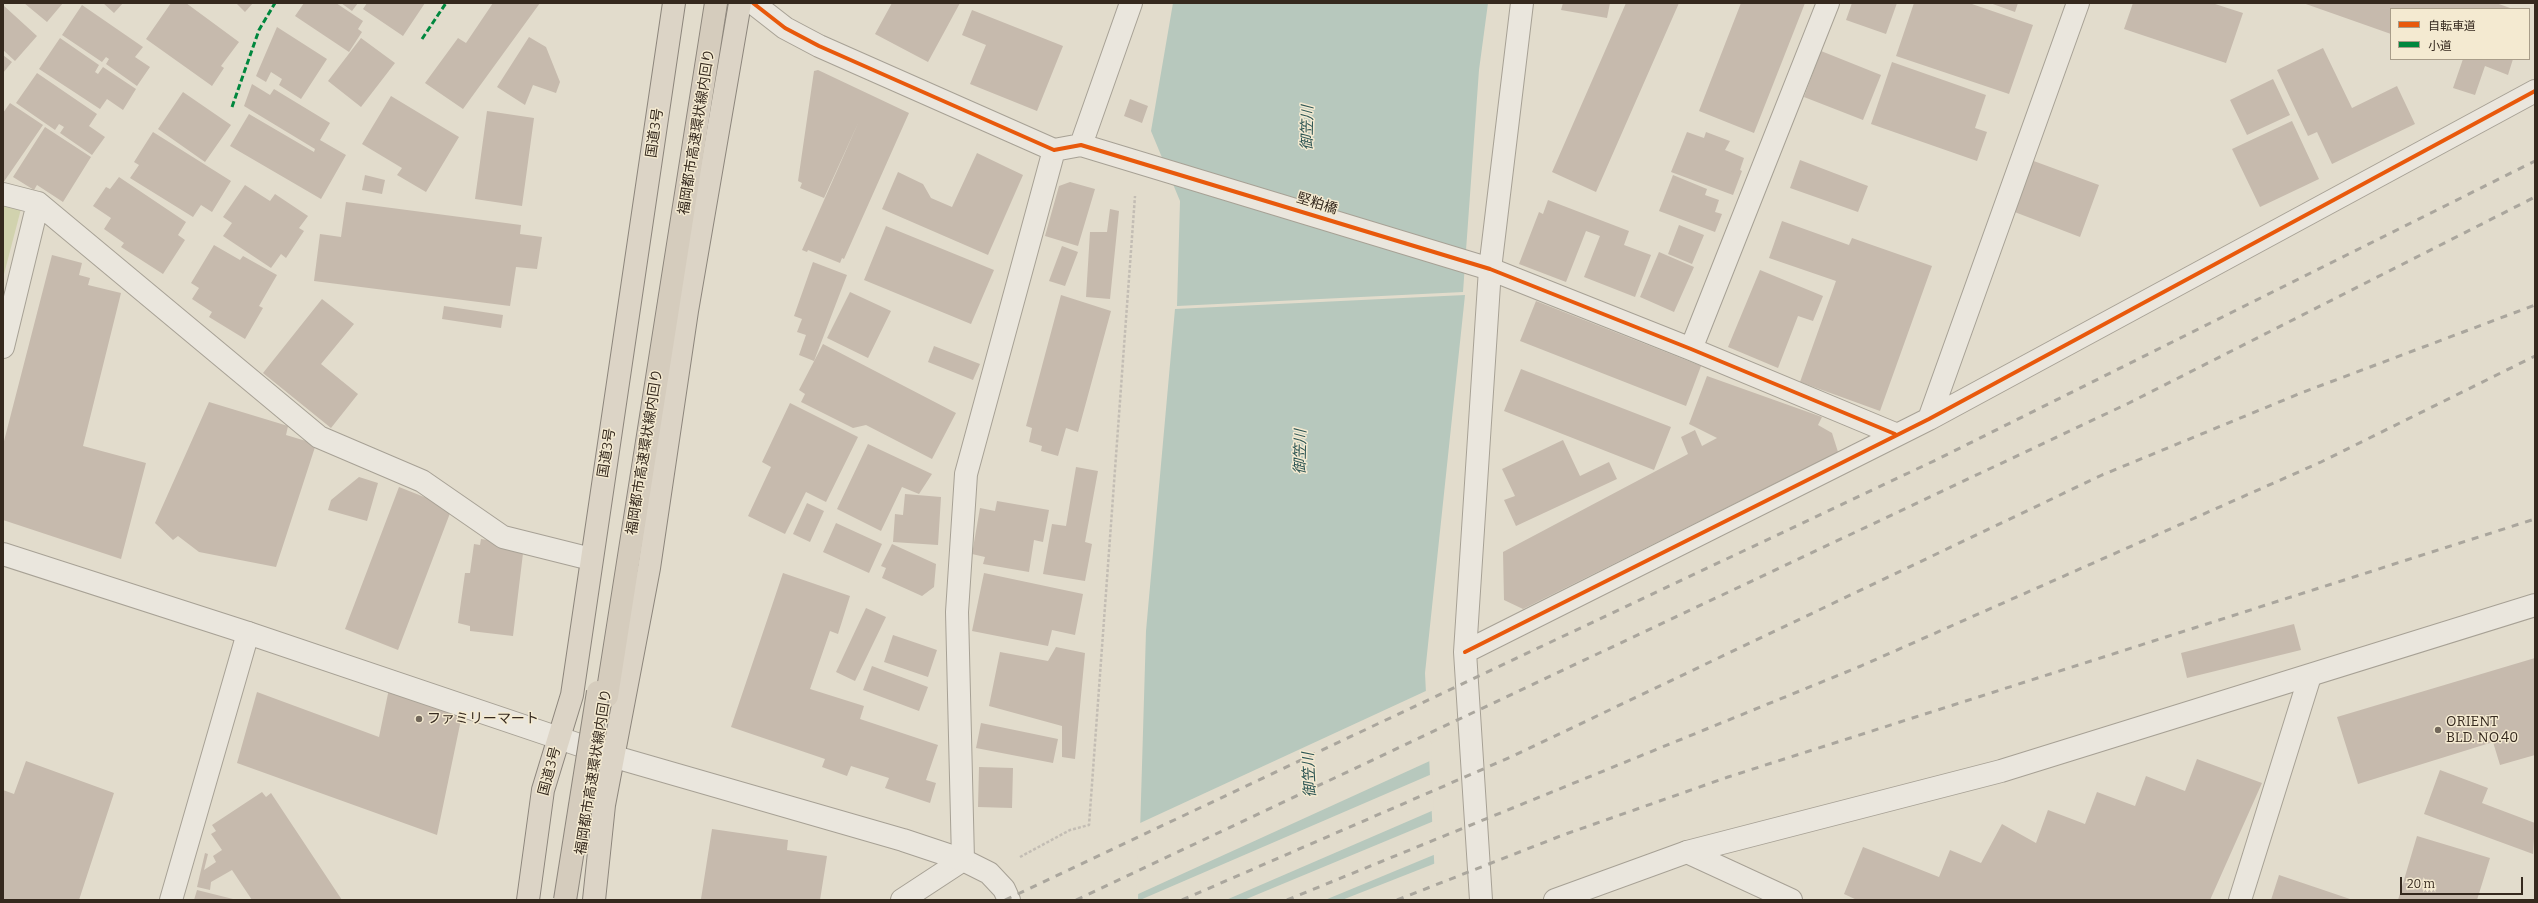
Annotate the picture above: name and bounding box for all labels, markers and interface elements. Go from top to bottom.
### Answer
legend [2390,8,2530,60]
text: 自転車道 [2428,19,2476,33]
text: 小道 [2428,39,2452,53]
street label: 福岡都市高速環状線内回り [676,48,718,216]
water label: 御笠川 [1299,105,1317,151]
street label: 国道3号 [643,107,667,159]
street label: 堅粕橋 [1294,190,1340,218]
street label: 福岡都市高速環状線内回り [624,368,666,536]
street label: 国道3号 [595,427,619,479]
water label: 御笠川 [1292,429,1310,475]
street label: 福岡都市高速環状線内回り [573,688,615,856]
place label: ファミリーマート [427,711,539,727]
marker: ファミリーマート [414,714,424,724]
place label: ORIENT BLD. NO.40 [2446,714,2518,746]
marker: ORIENT BLD. NO.40 [2433,725,2443,735]
street label: 国道3号 [535,745,565,797]
water label: 御笠川 [1300,752,1320,798]
scale bar [2402,869,2525,895]
text: 20 m [2407,877,2435,891]

